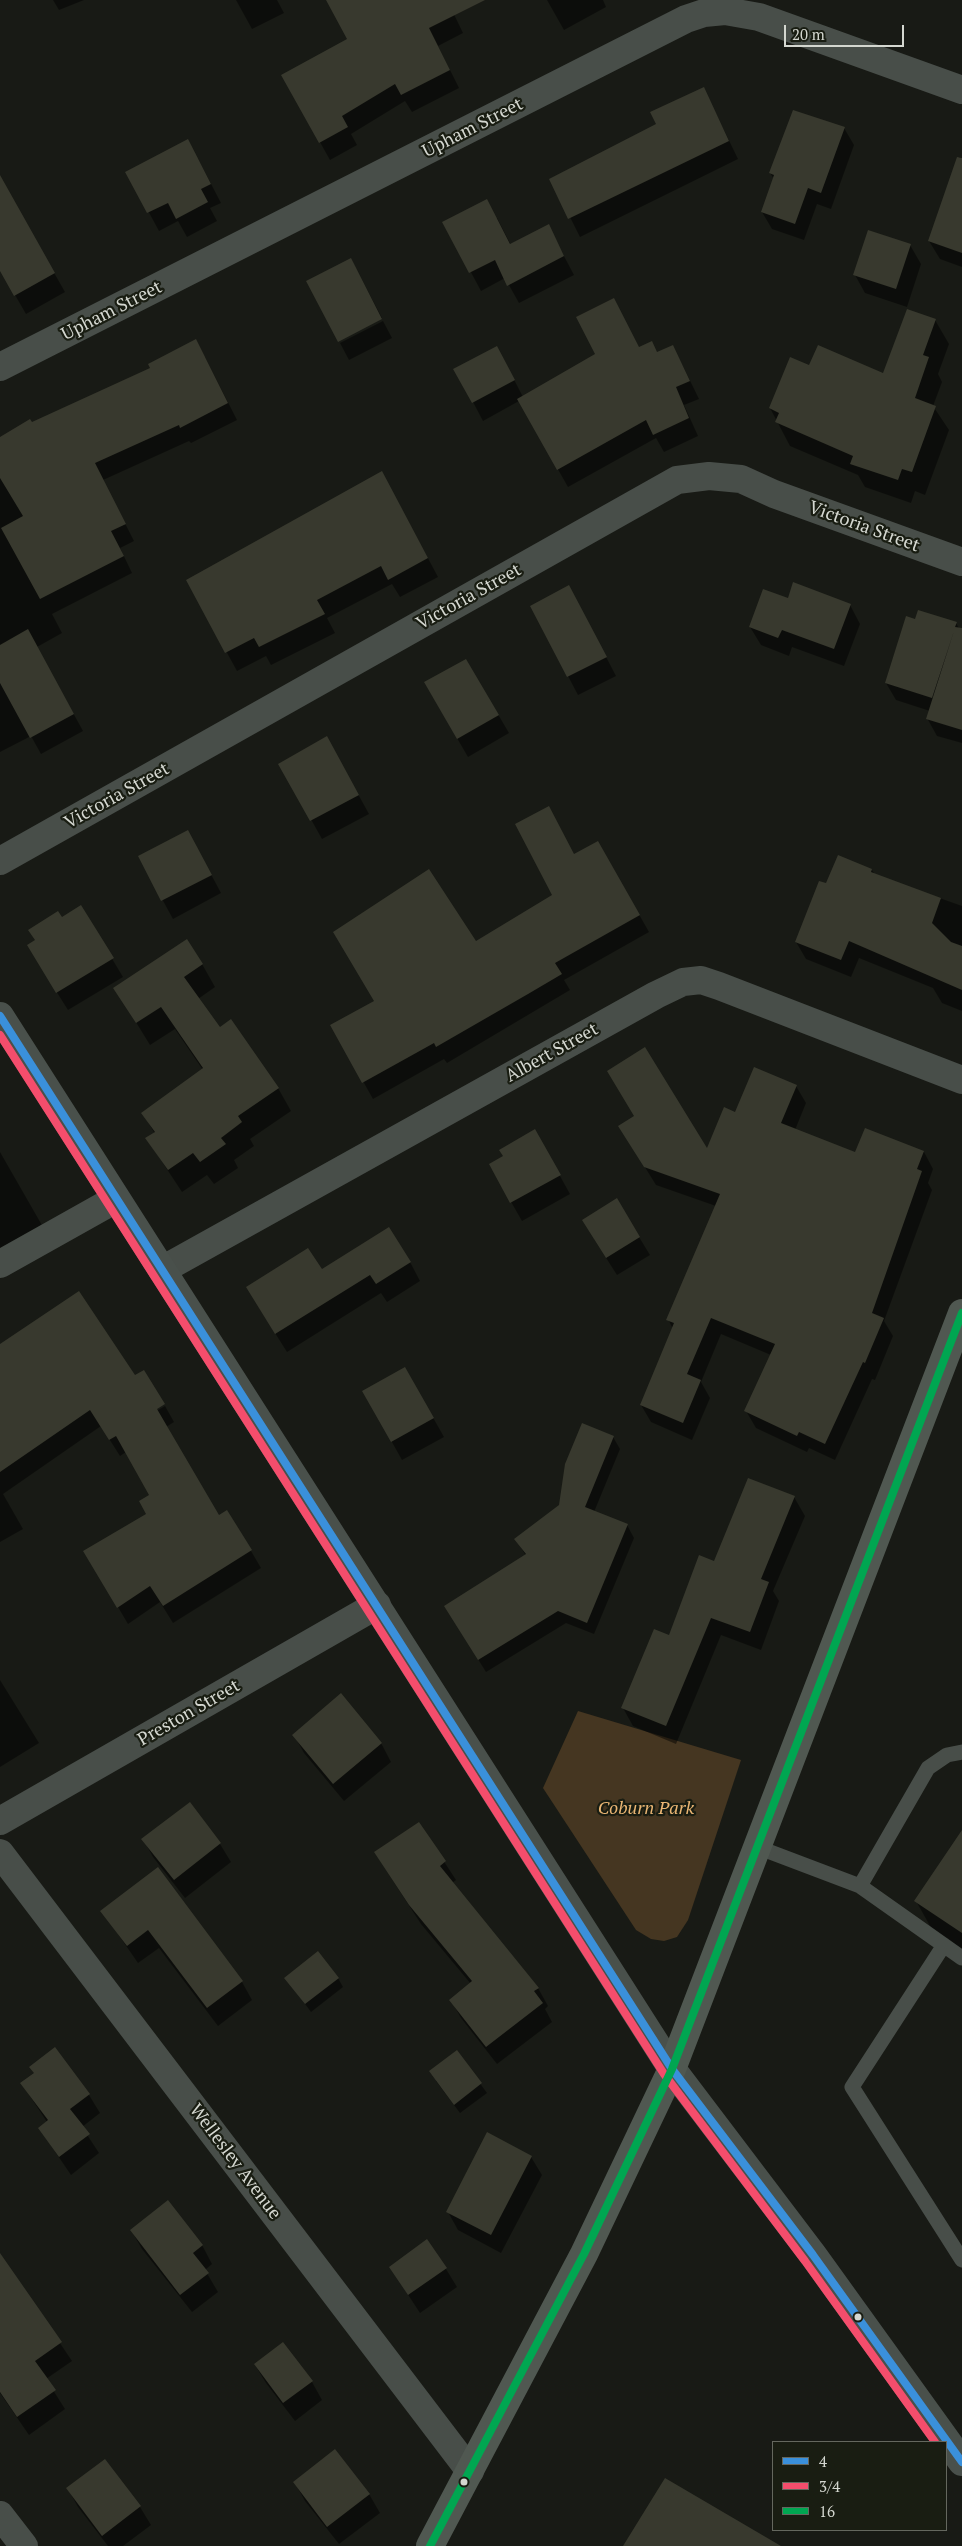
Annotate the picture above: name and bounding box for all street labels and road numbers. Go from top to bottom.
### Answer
street label: Upham Street [419,93,527,163]
street label: Upham Street [58,276,166,346]
street label: Victoria Street [806,497,922,557]
street label: Victoria Street [413,559,525,635]
street label: Victoria Street [61,758,173,834]
street label: Albert Street [502,1019,602,1087]
street label: Preston Street [134,1675,244,1751]
street label: Wellesley Avenue [185,2100,285,2224]

